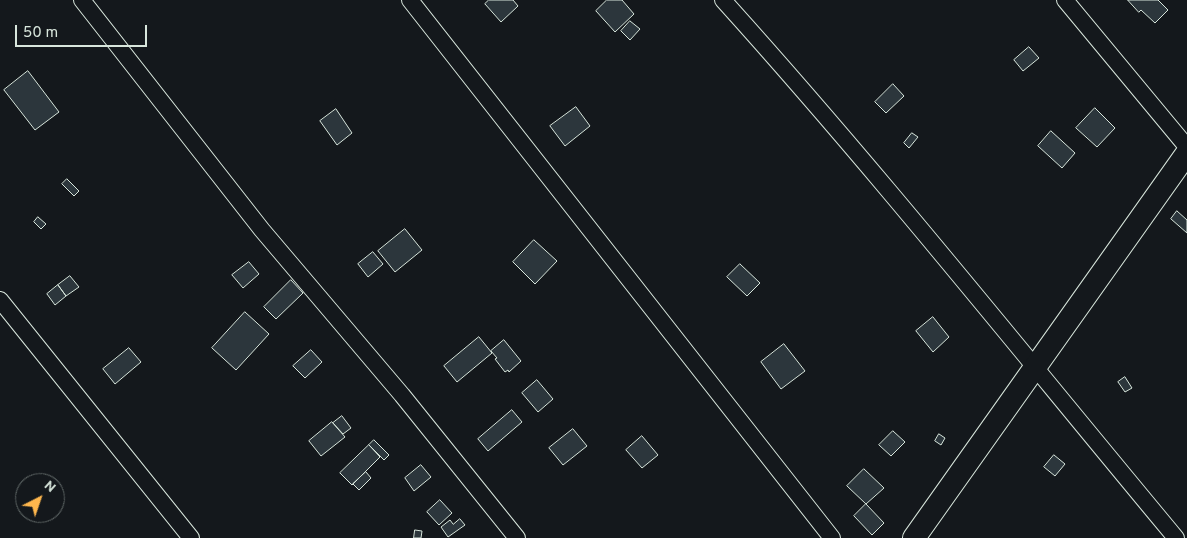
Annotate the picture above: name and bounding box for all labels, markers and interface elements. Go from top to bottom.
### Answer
scale bar [18,15,150,47]
text: 50 m [23,24,58,43]
north arrow [15,473,65,523]
text: N [40,477,59,497]

